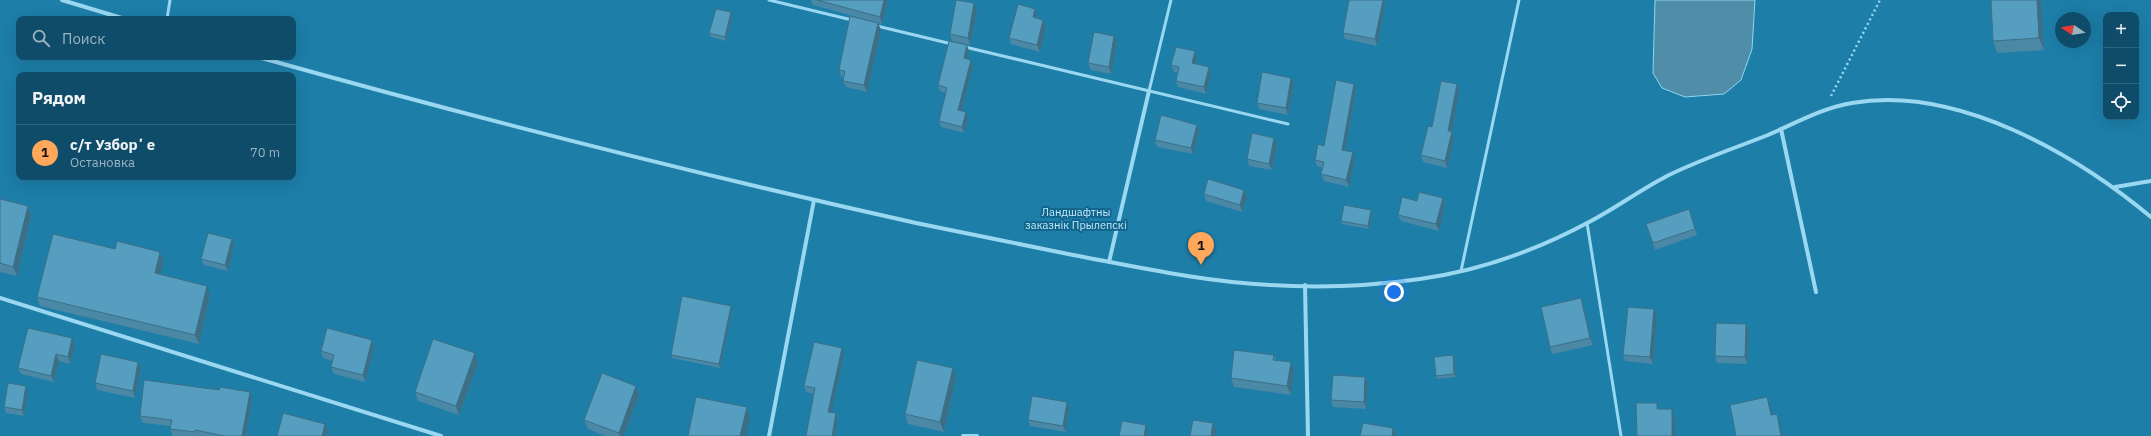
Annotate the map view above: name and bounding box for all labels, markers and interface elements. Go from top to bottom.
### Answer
north arrow [2055,12,2091,48]
map controls [2103,12,2139,120]
button: + [2103,12,2139,48]
search box [16,16,296,60]
icon: search [30,27,52,49]
text: Поиск [62,29,105,48]
button: − [2103,48,2139,84]
button: locate [2103,84,2139,120]
text: Рядом [32,87,86,109]
text: с/т Узборʼе [70,135,155,154]
text: 1 [41,144,49,161]
text: 70 m [250,144,280,161]
text: Остановка [70,154,135,171]
park label: Ландшафтны заказнік Прылепскі [1025,205,1127,232]
pin: 1 [1188,232,1214,265]
your location [1384,282,1404,302]

